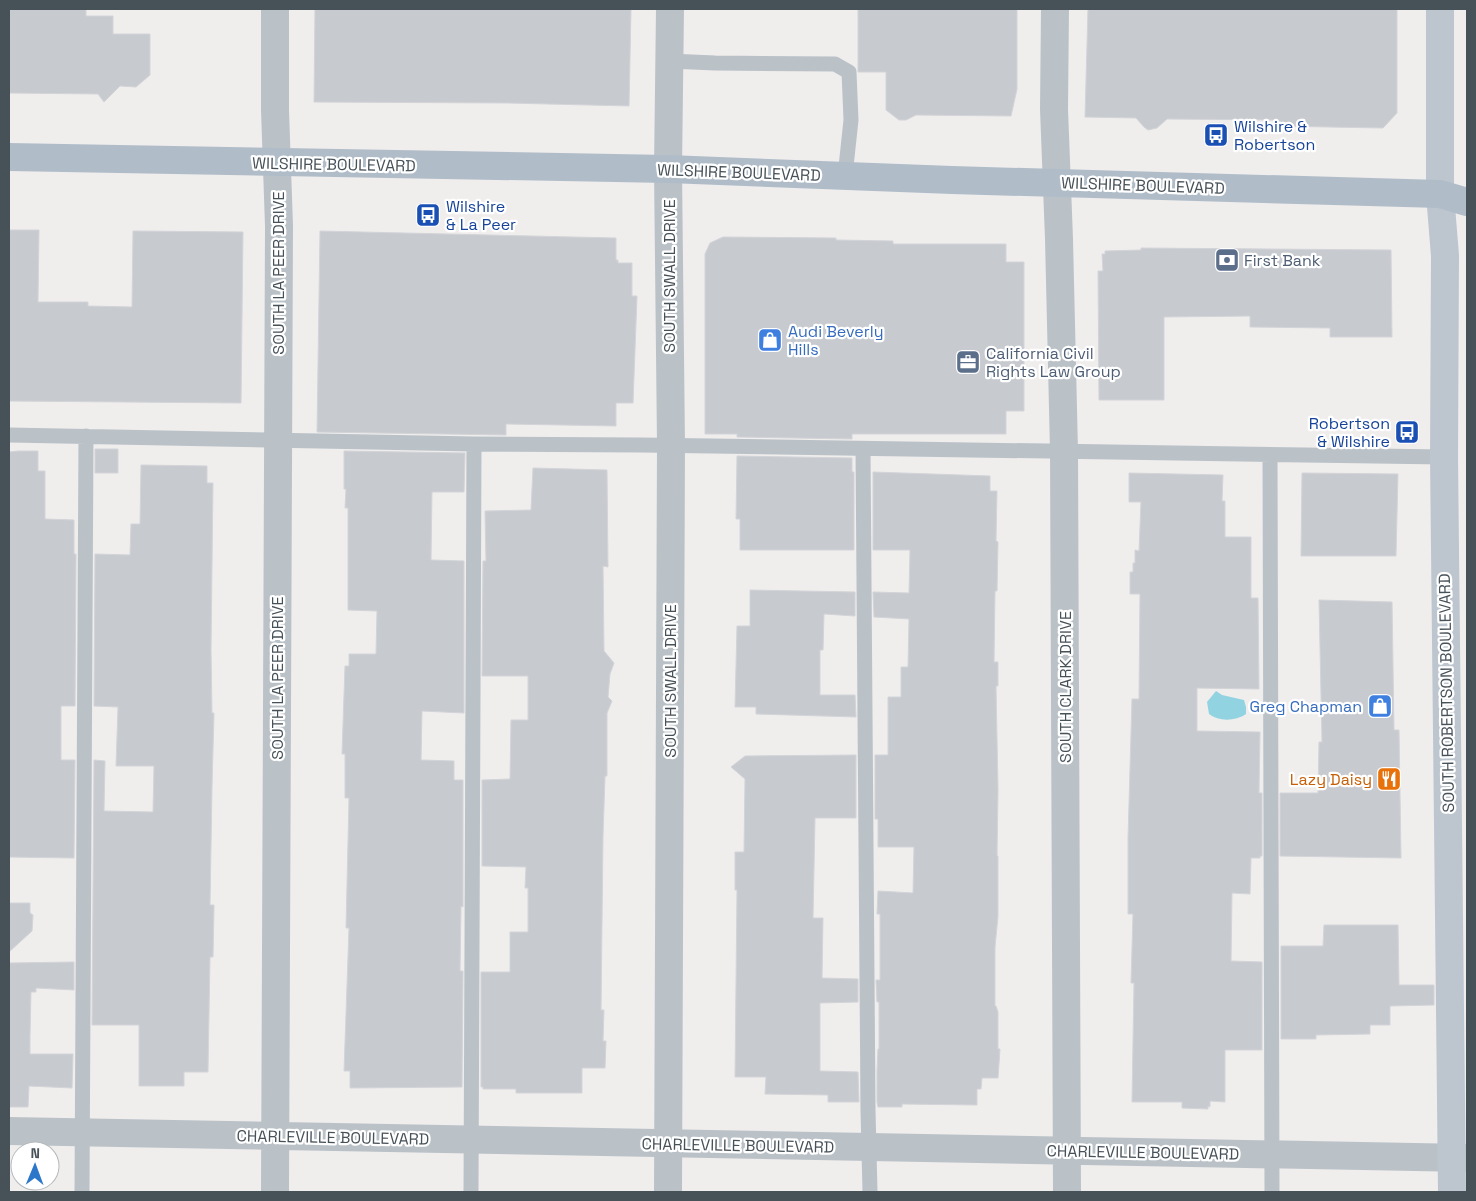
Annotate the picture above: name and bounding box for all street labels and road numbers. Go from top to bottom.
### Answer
street label: WILSHIRE BOULEVARD [252,153,416,176]
street label: WILSHIRE BOULEVARD [657,159,821,186]
street label: WILSHIRE BOULEVARD [1061,172,1225,199]
street label: SOUTH LA PEER DRIVE [268,191,289,355]
street label: SOUTH SWALL DRIVE [659,199,680,353]
street label: SOUTH ROBERTSON BOULEVARD [1434,573,1459,813]
street label: SOUTH LA PEER DRIVE [267,596,288,760]
street label: SOUTH SWALL DRIVE [660,604,681,758]
street label: SOUTH CLARK DRIVE [1055,611,1076,763]
street label: CHARLEVILLE BOULEVARD [237,1125,429,1150]
street label: CHARLEVILLE BOULEVARD [642,1133,834,1158]
street label: CHARLEVILLE BOULEVARD [1047,1140,1239,1165]

